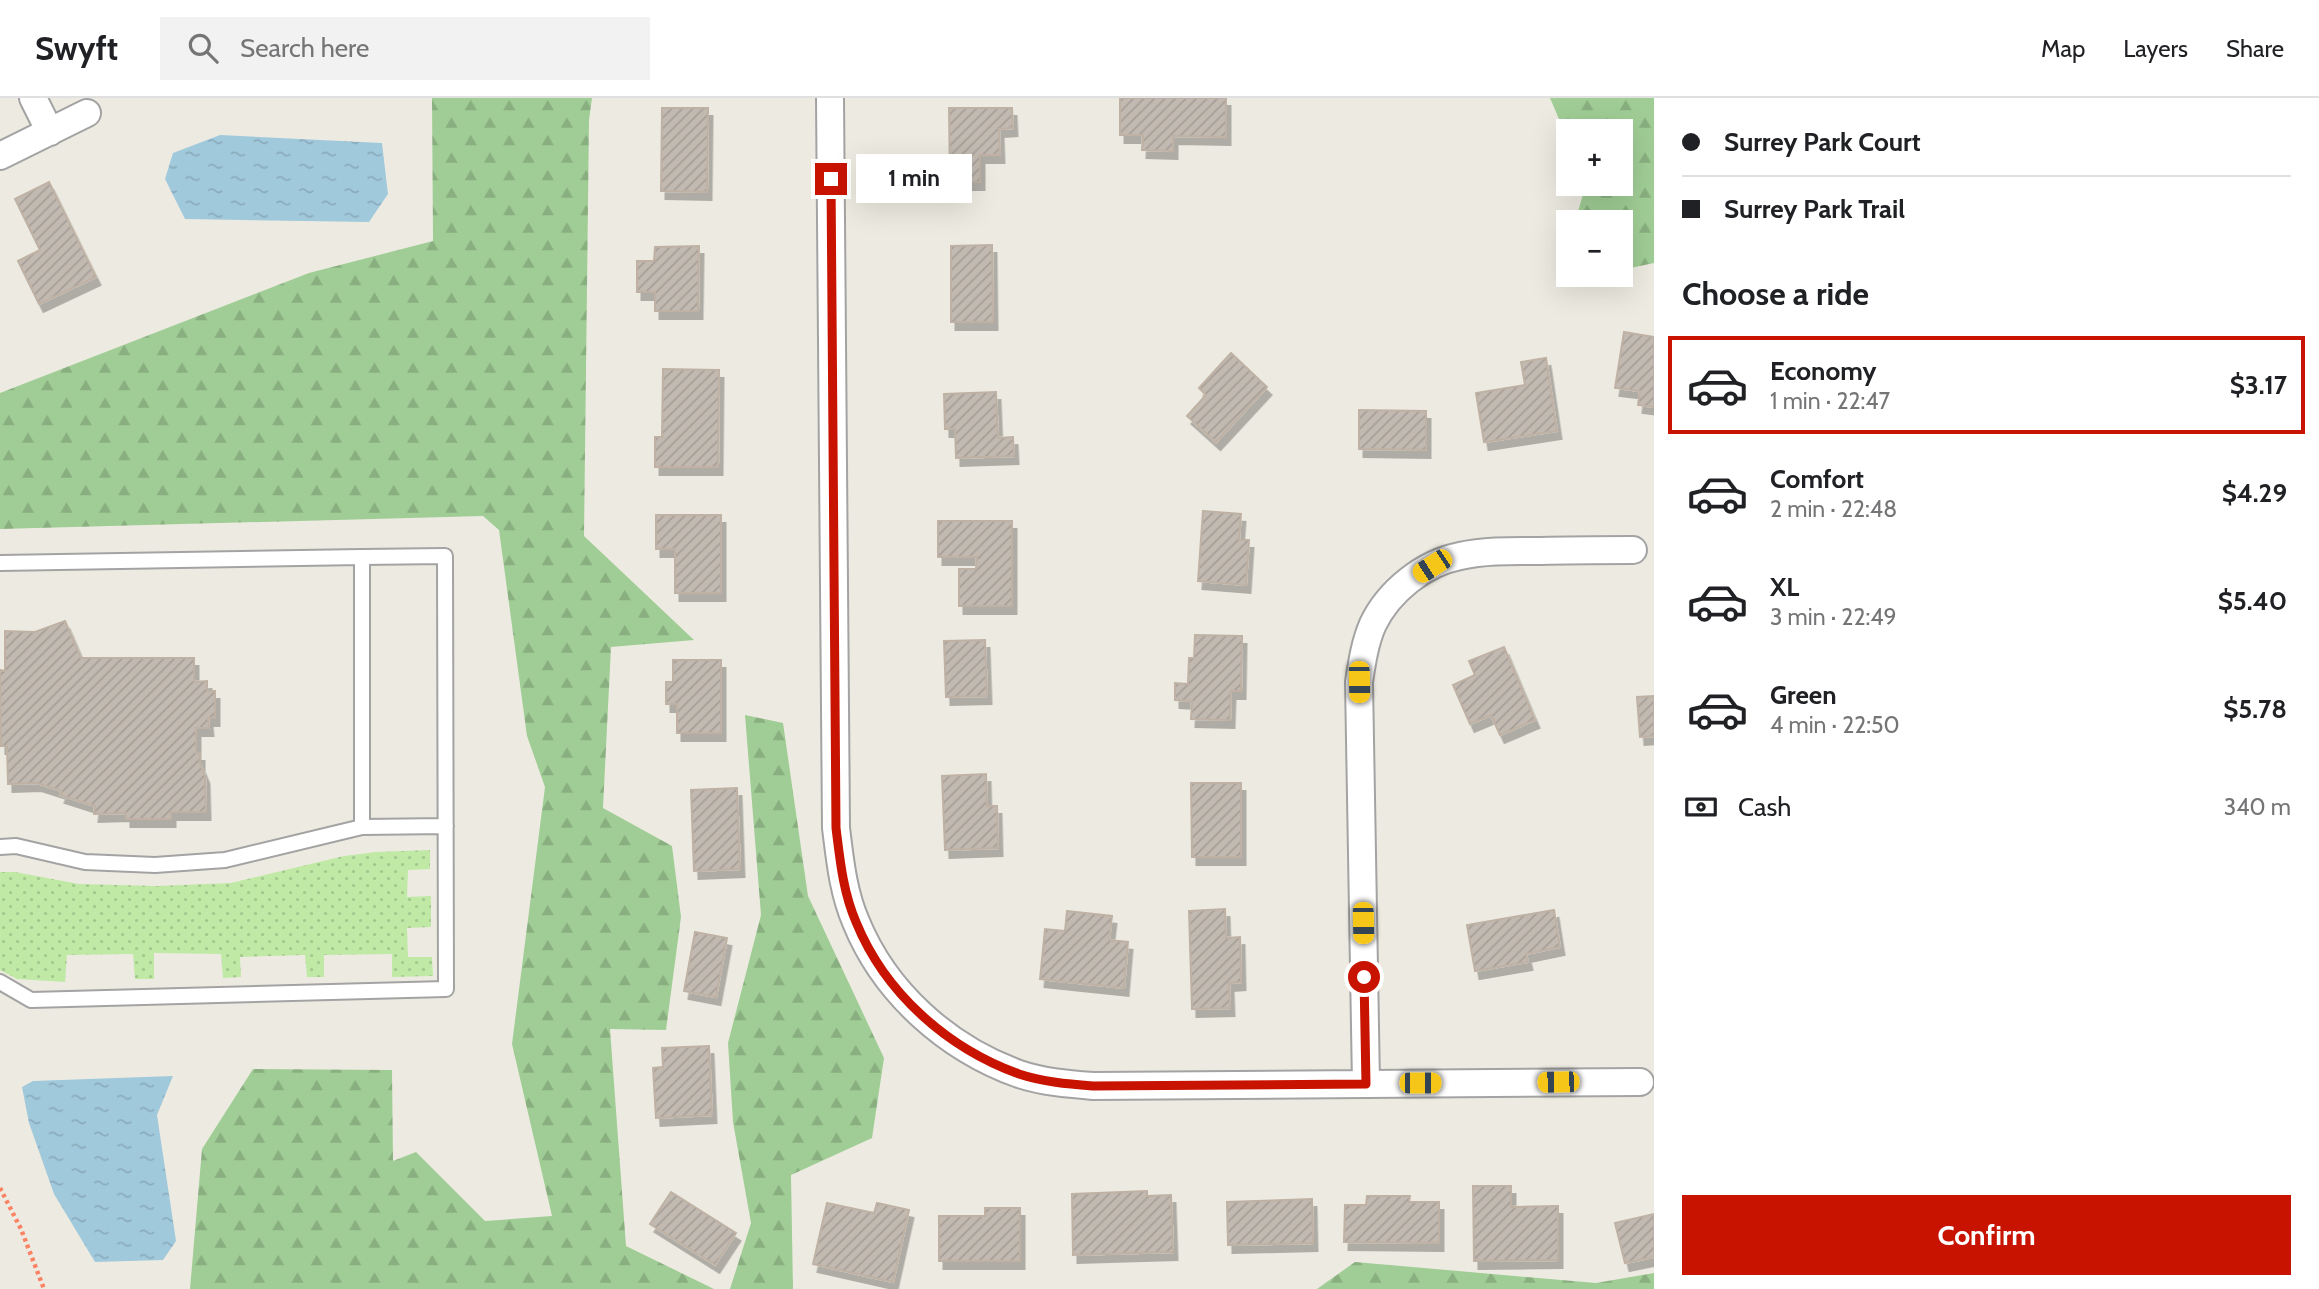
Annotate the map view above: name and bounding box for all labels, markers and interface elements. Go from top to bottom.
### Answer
search box [160,17,650,80]
text: Swyft [35,28,118,68]
icon: search [184,29,222,67]
text: Search here [240,32,369,64]
text: Map [2041,34,2085,63]
text: Layers [2123,34,2188,63]
text: Share [2226,34,2284,63]
map controls [1556,119,1633,287]
button: + [1556,119,1633,196]
text: Surrey Park Court [1724,126,1921,158]
callout: 1 min [856,154,971,204]
route end [815,163,847,195]
text: 1 min [888,164,940,192]
text: Surrey Park Trail [1724,193,1905,225]
button: − [1556,210,1633,287]
text: Choose a ride [1682,274,1869,313]
icon: car [1686,354,1749,417]
text: Economy [1770,355,1876,387]
text: $3.17 [2230,369,2287,401]
text: 1 min · 22:47 [1770,387,1890,415]
icon: car [1686,462,1749,525]
text: Comfort [1770,463,1864,495]
text: $4.29 [2222,477,2287,509]
text: 2 min · 22:48 [1770,495,1897,523]
car [1409,546,1456,586]
icon: car [1686,570,1749,633]
text: XL [1770,571,1799,603]
text: $5.40 [2218,585,2287,617]
text: 3 min · 22:49 [1770,603,1897,631]
car [1349,661,1370,703]
icon: car [1686,678,1749,741]
text: Green [1770,679,1837,711]
text: $5.78 [2223,693,2287,725]
text: 4 min · 22:50 [1770,711,1900,739]
icon: cash [1682,788,1720,826]
text: Cash [1738,791,1791,823]
text: 340 m [2224,793,2291,821]
car [1353,902,1374,944]
route start [1348,961,1380,993]
car [1537,1071,1580,1093]
car [1400,1073,1442,1094]
button: Confirm [1682,1195,2291,1275]

